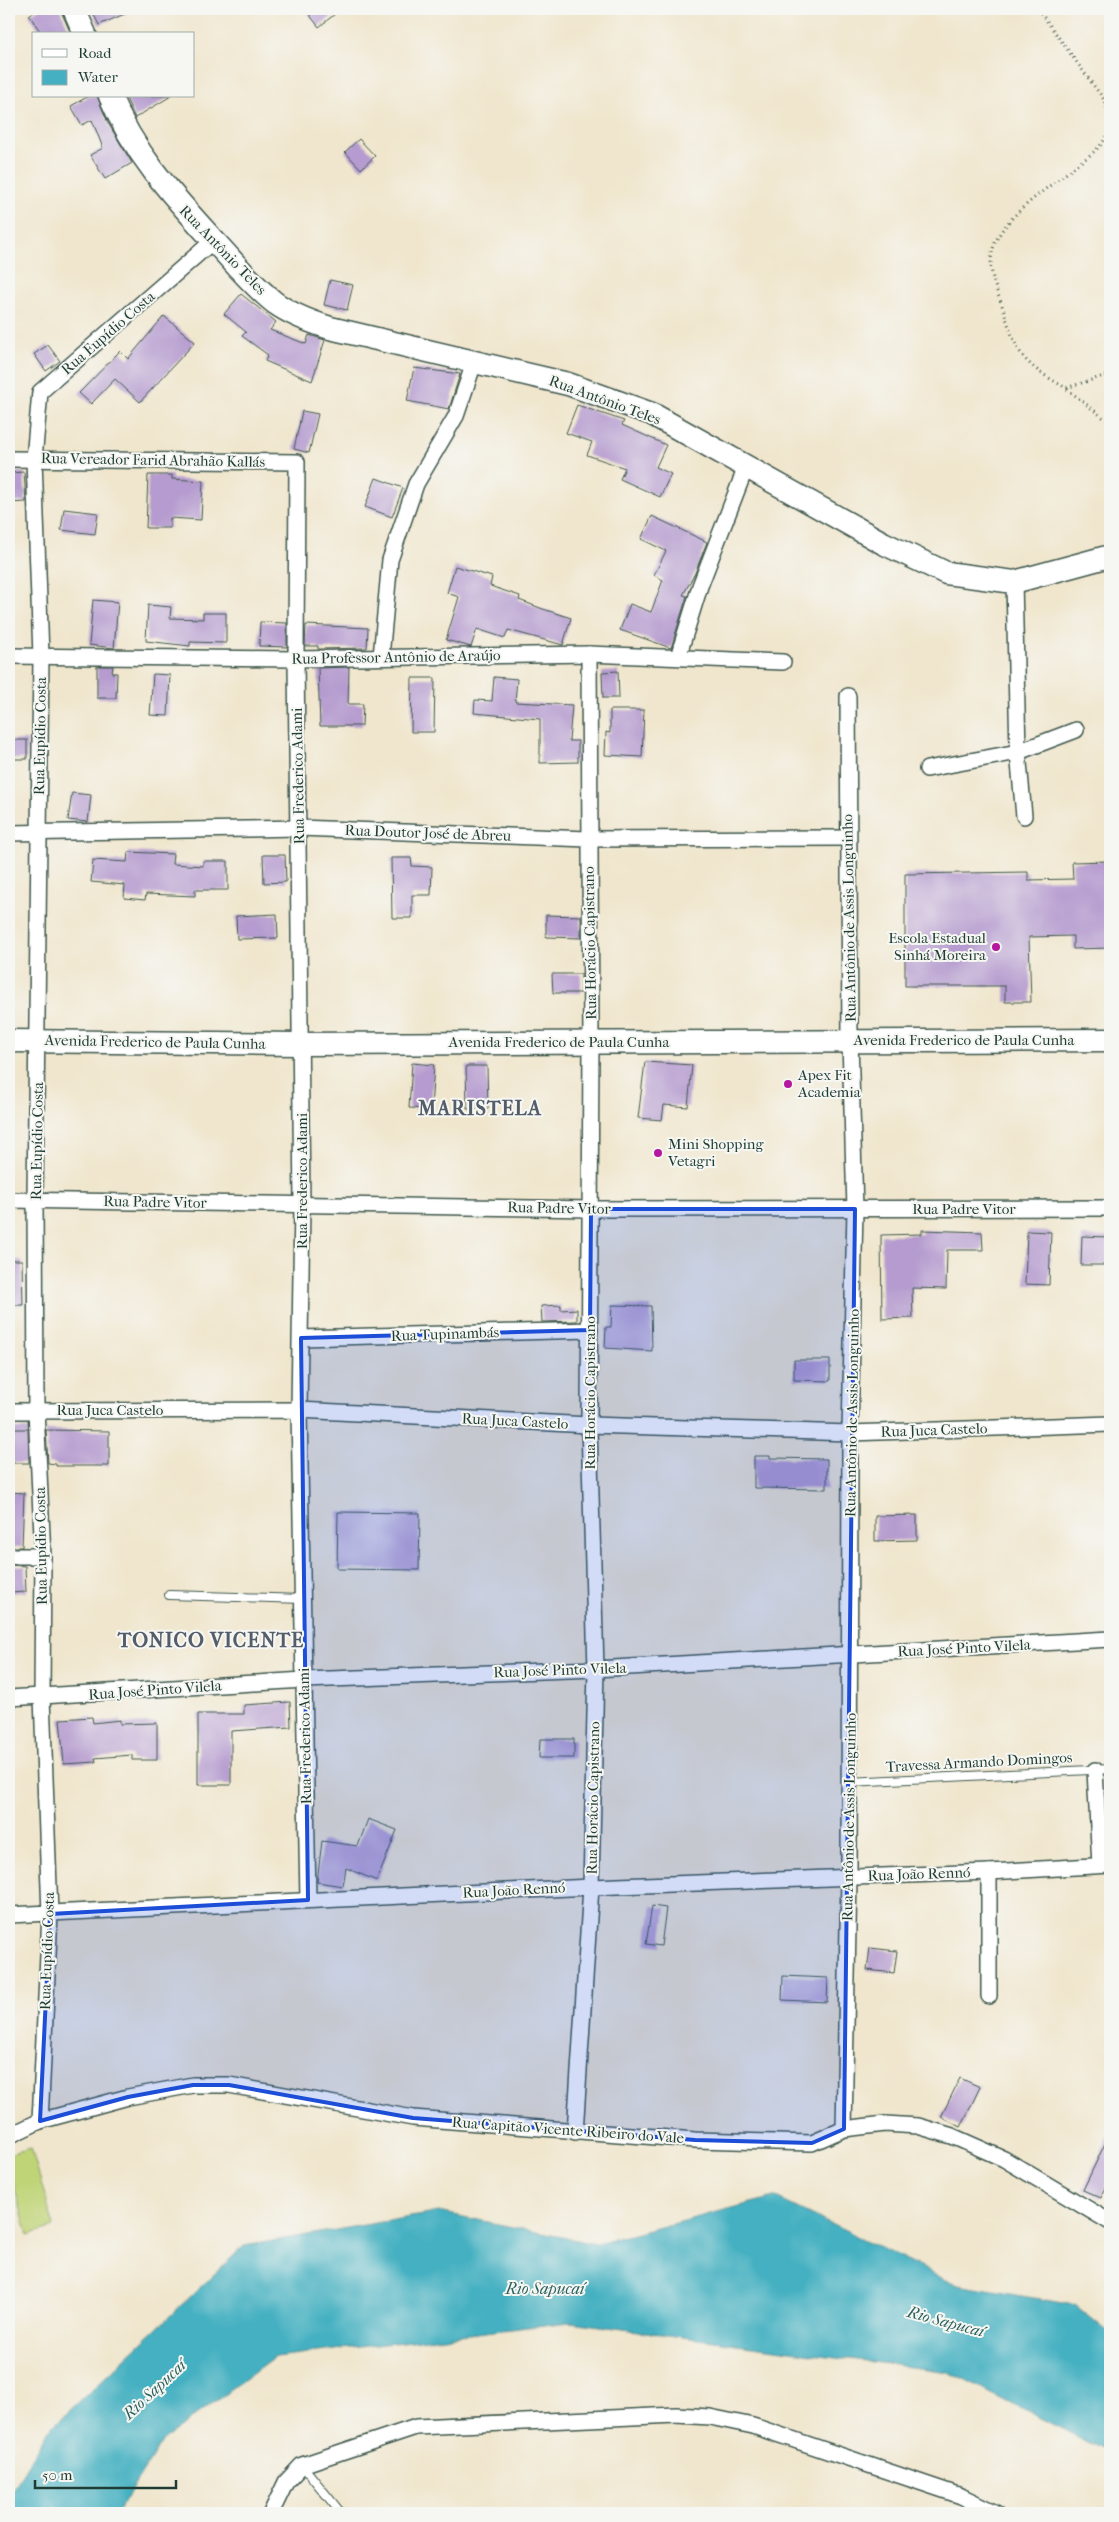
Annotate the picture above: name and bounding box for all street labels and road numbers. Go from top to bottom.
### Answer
street label: Rua Antônio Teles [176,201,271,299]
street label: Rua Eupídio Costa [58,287,159,379]
street label: Rua Antônio Teles [547,371,664,429]
street label: Rua Vereador Farid Abrahão Kallás [41,449,266,471]
street label: Rua Professor Antônio de Araújo [291,646,501,668]
street label: Rua Eupídio Costa [30,676,50,795]
street label: Rua Frederico Adami [288,707,308,844]
street label: Rua Antônio de Assis Longuinho [838,813,860,1022]
street label: Rua Doutor José de Abreu [344,821,512,845]
street label: Rua Horácio Capistrano [580,866,600,1020]
street label: Avenida Frederico de Paula Cunha [43,1031,267,1053]
street label: Avenida Frederico de Paula Cunha [853,1031,1076,1049]
street label: Avenida Frederico de Paula Cunha [448,1033,671,1051]
street label: Rua Eupídio Costa [27,1081,47,1200]
street label: Rua Frederico Adami [293,1112,311,1249]
street label: Rua Padre Vitor [103,1192,208,1212]
street label: Rua Padre Vitor [507,1198,612,1218]
street label: Rua Padre Vitor [912,1200,1016,1218]
street label: Rua Antônio de Assis Longuinho [841,1308,863,1517]
street label: Rua Horácio Capistrano [581,1316,599,1470]
street label: Rua Tupinambás [391,1323,500,1345]
street label: Rua Juca Castelo [57,1401,164,1419]
street label: Rua Juca Castelo [461,1409,569,1433]
street label: Rua Juca Castelo [880,1419,988,1441]
street label: Rua Eupídio Costa [31,1486,51,1605]
street label: Rua José Pinto Vilela [897,1635,1032,1660]
street label: Rua José Pinto Vilela [493,1659,628,1681]
street label: Rua Frederico Adami [295,1667,315,1804]
street label: Rua José Pinto Vilela [88,1676,223,1704]
street label: Rua Antônio de Assis Longuinho [838,1712,860,1921]
street label: Rua Horácio Capistrano [583,1721,603,1875]
street label: Travessa Armando Domingos [885,1748,1073,1776]
street label: Rua João Rennó [867,1863,971,1885]
street label: Rua João Rennó [462,1878,566,1902]
street label: Rua Eupídio Costa [36,1891,58,2010]
street label: Rua Capitão Vicente Ribeiro do Vale [451,2113,685,2147]

